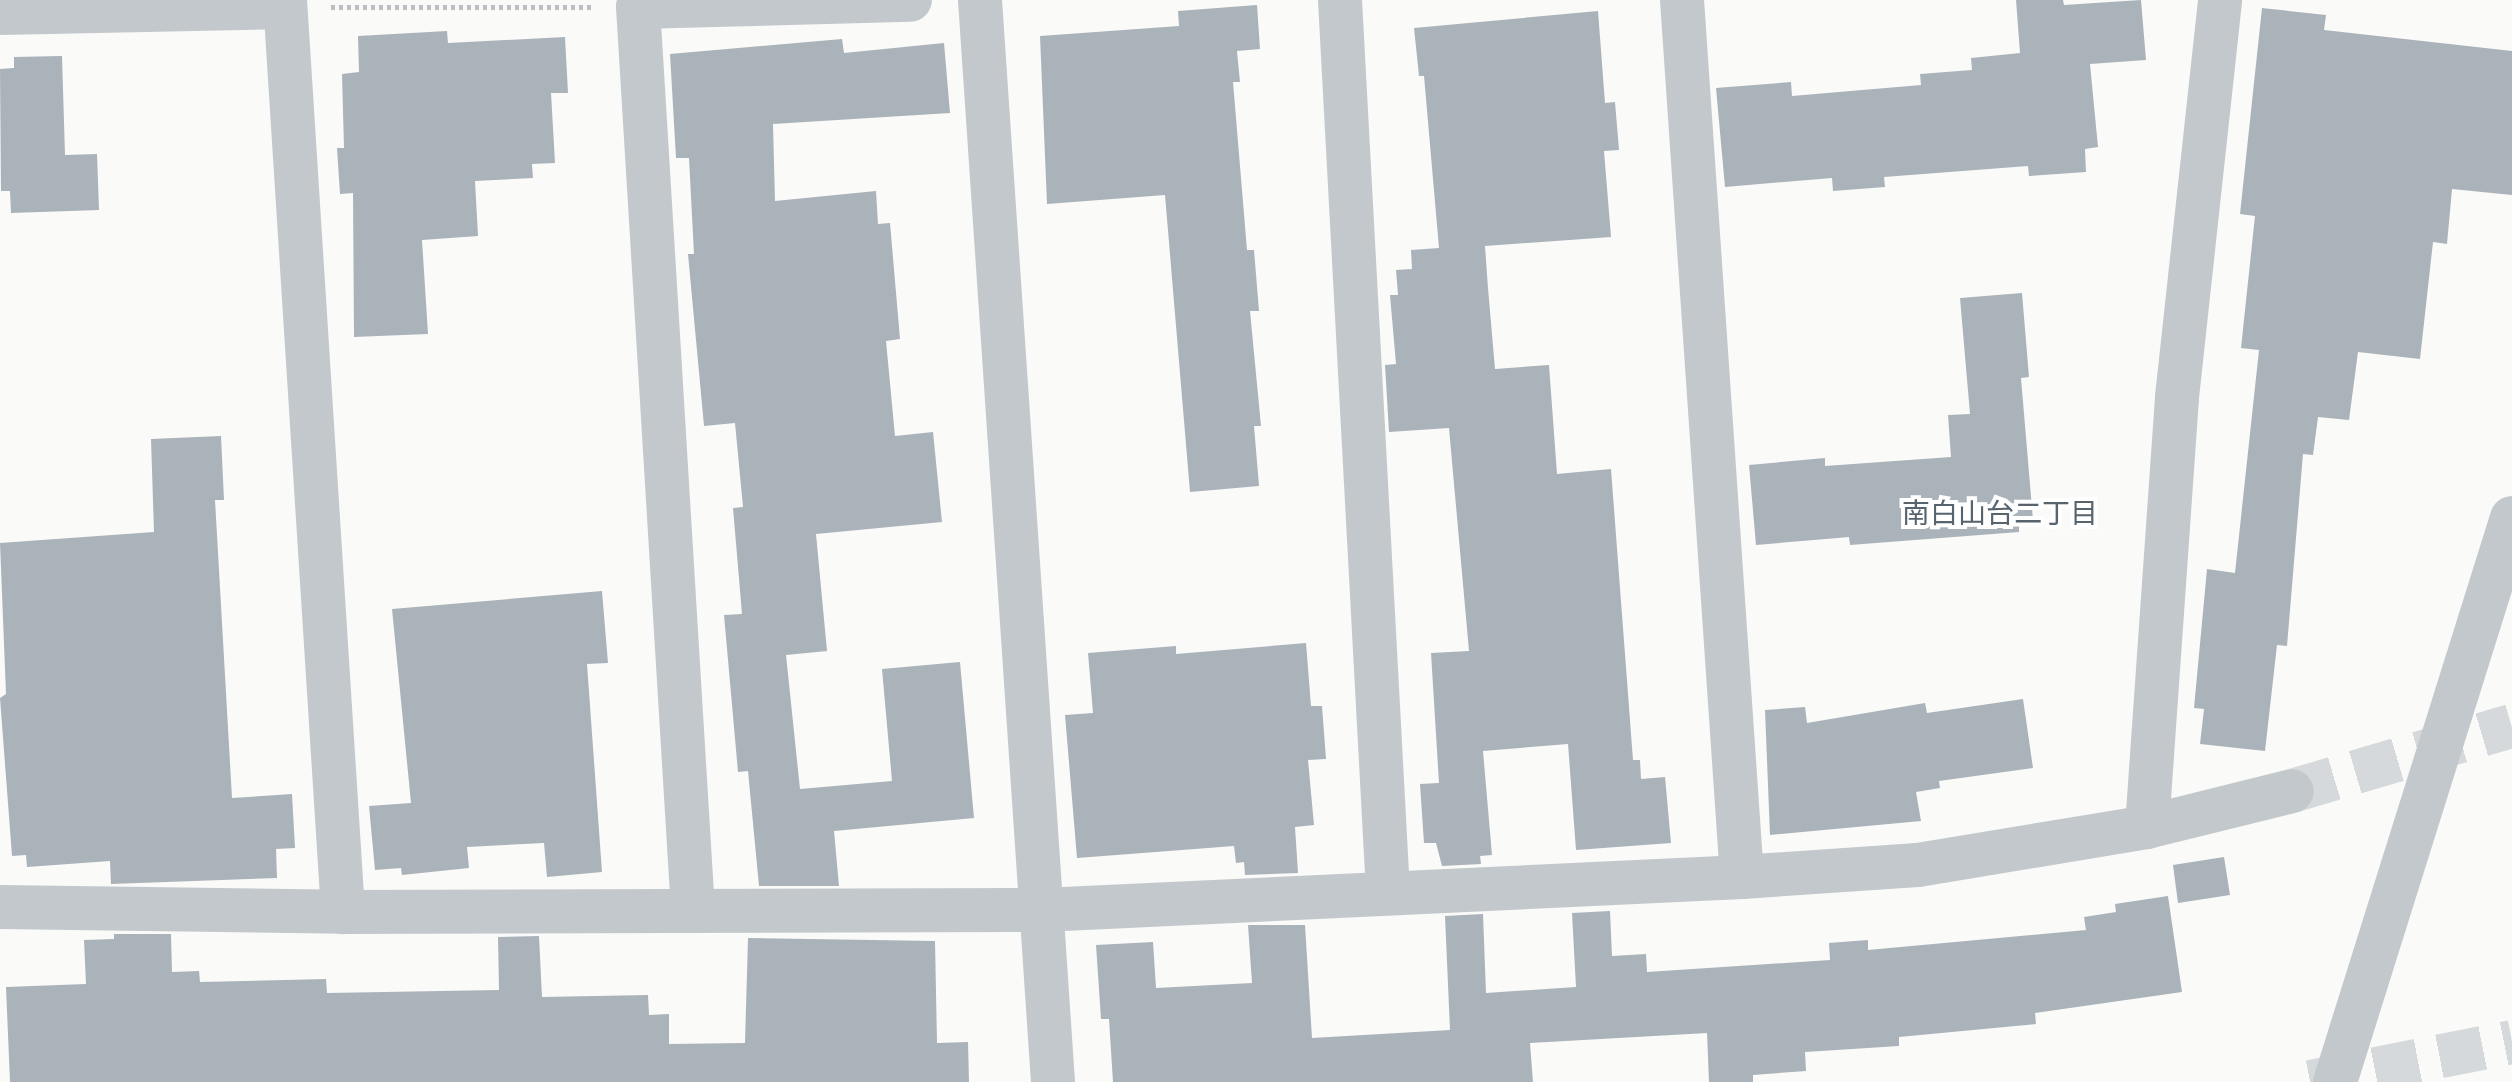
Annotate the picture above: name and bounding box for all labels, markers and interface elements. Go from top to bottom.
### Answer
district label: 南白山台二丁目 [1902,499,2098,533]

